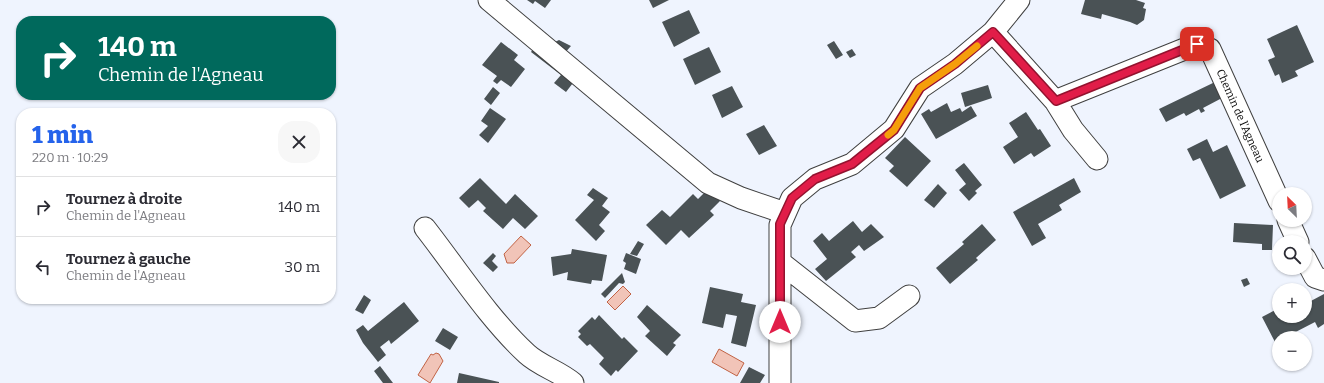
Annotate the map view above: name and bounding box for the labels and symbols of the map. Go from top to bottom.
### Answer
pin [1180,27,1214,61]
street label: Chemin de l'Agneau [1214,67,1267,165]
north arrow [1272,187,1312,227]
position arrow [759,301,801,343]

